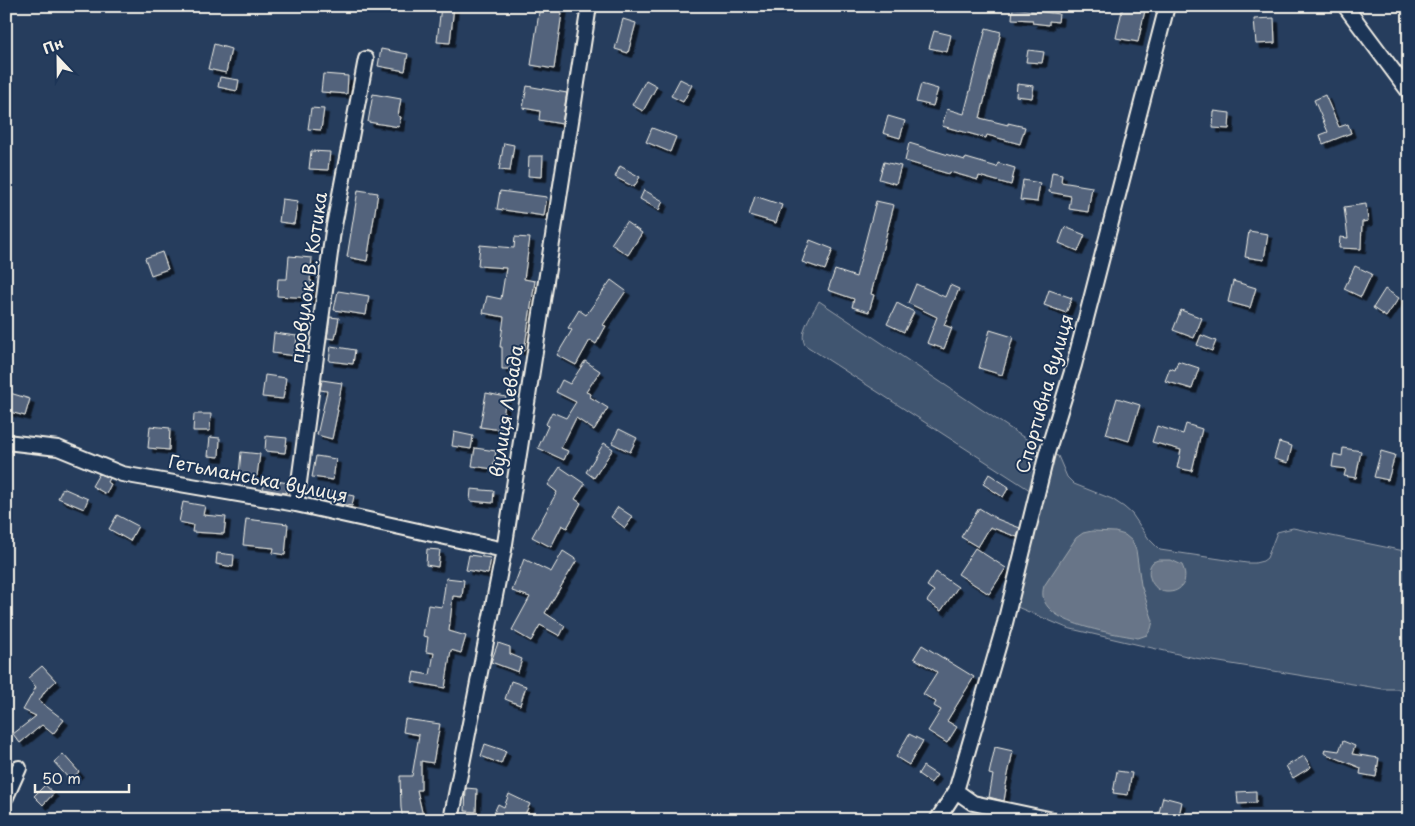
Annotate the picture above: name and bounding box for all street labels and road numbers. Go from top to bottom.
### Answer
street label: провулок В. Котика [282,189,333,365]
street label: Спортивна вулиця [1008,311,1079,476]
street label: вулиця Левада [482,342,529,479]
street label: Гетьманська вулиця [166,447,350,508]

